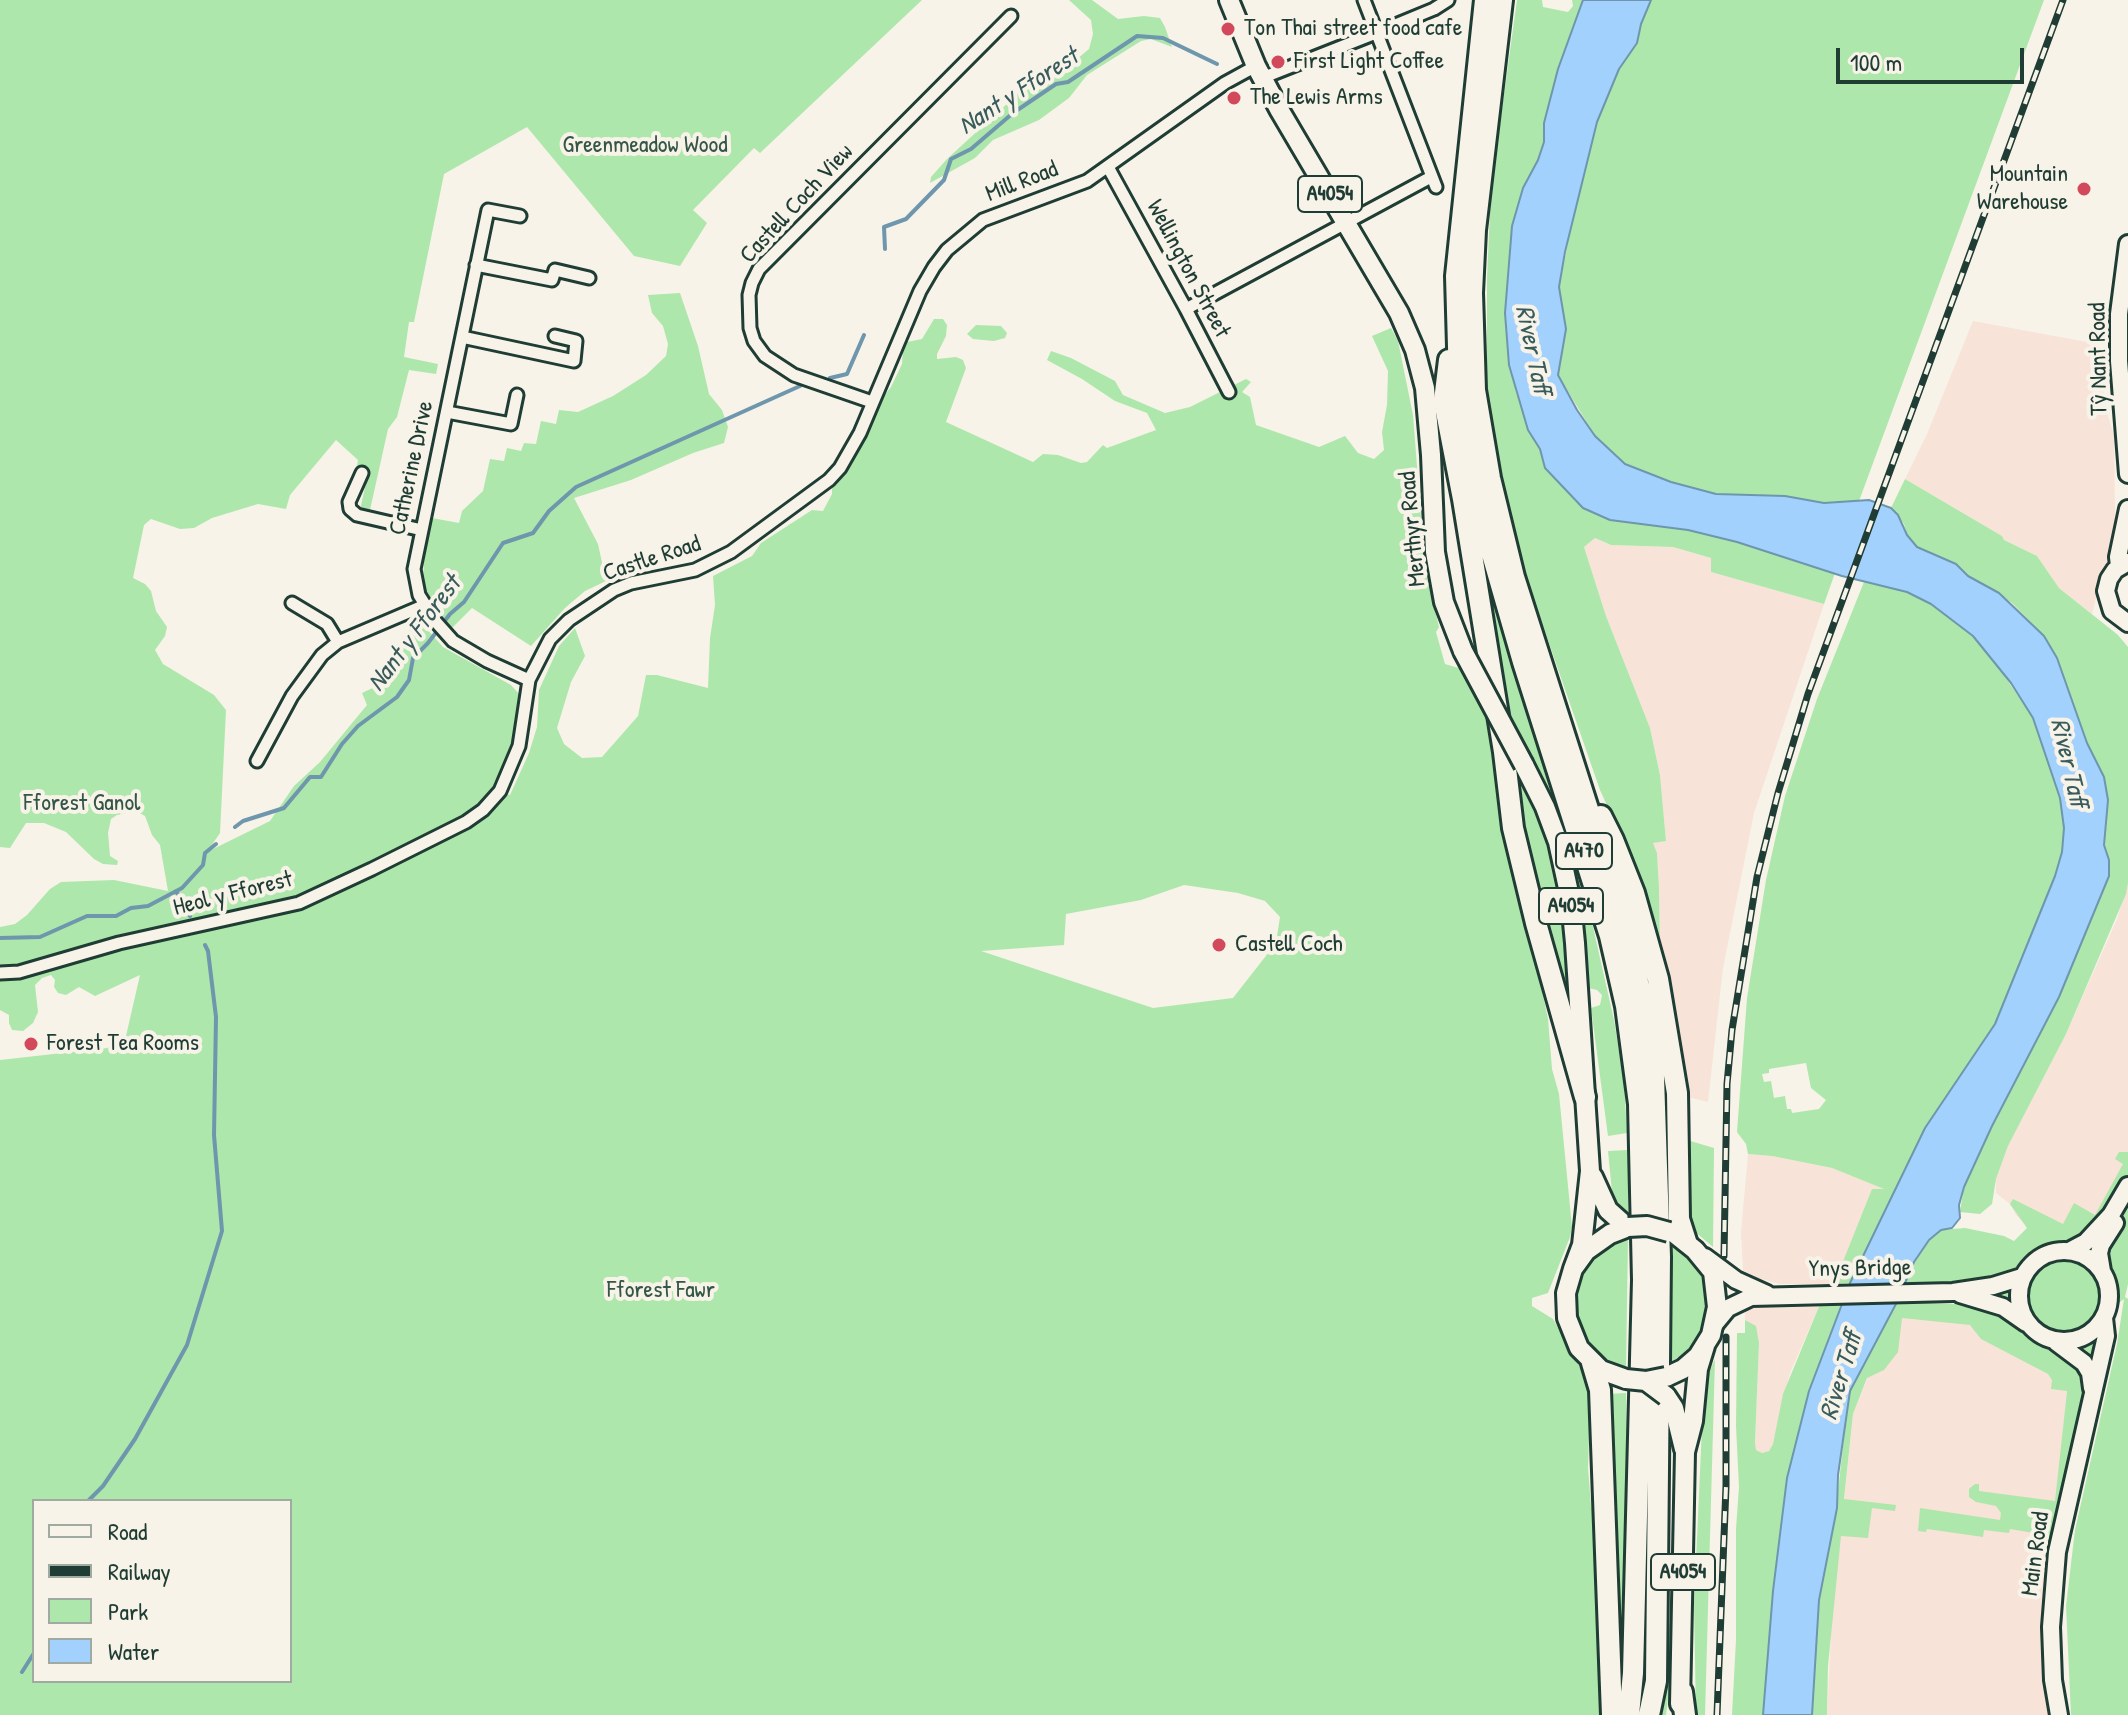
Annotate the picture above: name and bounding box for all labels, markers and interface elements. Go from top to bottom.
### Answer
place label: Ton Thai street food cafe [1244,15,1462,43]
marker: Ton Thai street food cafe [1219,20,1237,38]
scale bar [1840,32,2028,82]
water label: Nant y Fforest [953,42,1085,142]
text: 100 m [1850,46,1902,78]
place label: First Light Coffee [1294,48,1444,76]
marker: First Light Coffee [1269,53,1287,71]
place label: The Lewis Arms [1250,84,1383,112]
marker: The Lewis Arms [1225,89,1243,107]
park label: Greenmeadow Wood [562,132,728,160]
street label: Castell Coch View [734,138,860,270]
street label: Mill Road [982,155,1062,209]
place label: Mountain Warehouse [1977,161,2068,217]
road number: A4054 [1298,176,1362,212]
marker: Mountain Warehouse [2075,180,2093,198]
street label: Wellington Street [1140,195,1236,343]
street label: Tŷ Nant Road [2084,302,2114,416]
water label: River Taff [1507,303,1557,397]
street label: Catherine Drive [384,398,440,538]
street label: Merthyr Road [1394,470,1432,588]
street label: Castle Road [600,530,704,588]
water label: Nant y Fforest [361,570,469,698]
water label: River Taff [2043,715,2093,811]
park label: Fforest Ganol [24,790,140,818]
road number: A470 [1556,833,1612,869]
street label: Heol y Fforest [171,865,295,923]
road number: A4054 [1539,888,1603,924]
place label: Castell Coch [1235,931,1343,959]
marker: Castell Coch [1210,936,1228,954]
place label: Forest Tea Rooms [47,1030,199,1058]
marker: Forest Tea Rooms [22,1035,40,1053]
street label: Ynys Bridge [1808,1254,1912,1284]
park label: Fforest Fawr [607,1277,715,1305]
water label: River Taff [1814,1328,1870,1424]
legend [32,1499,292,1683]
street label: Main Road [2016,1510,2056,1598]
text: Road [108,1515,147,1547]
road number: A4054 [1651,1554,1715,1590]
text: Railway [108,1555,171,1587]
text: Park [108,1595,148,1627]
text: Water [108,1635,159,1667]

